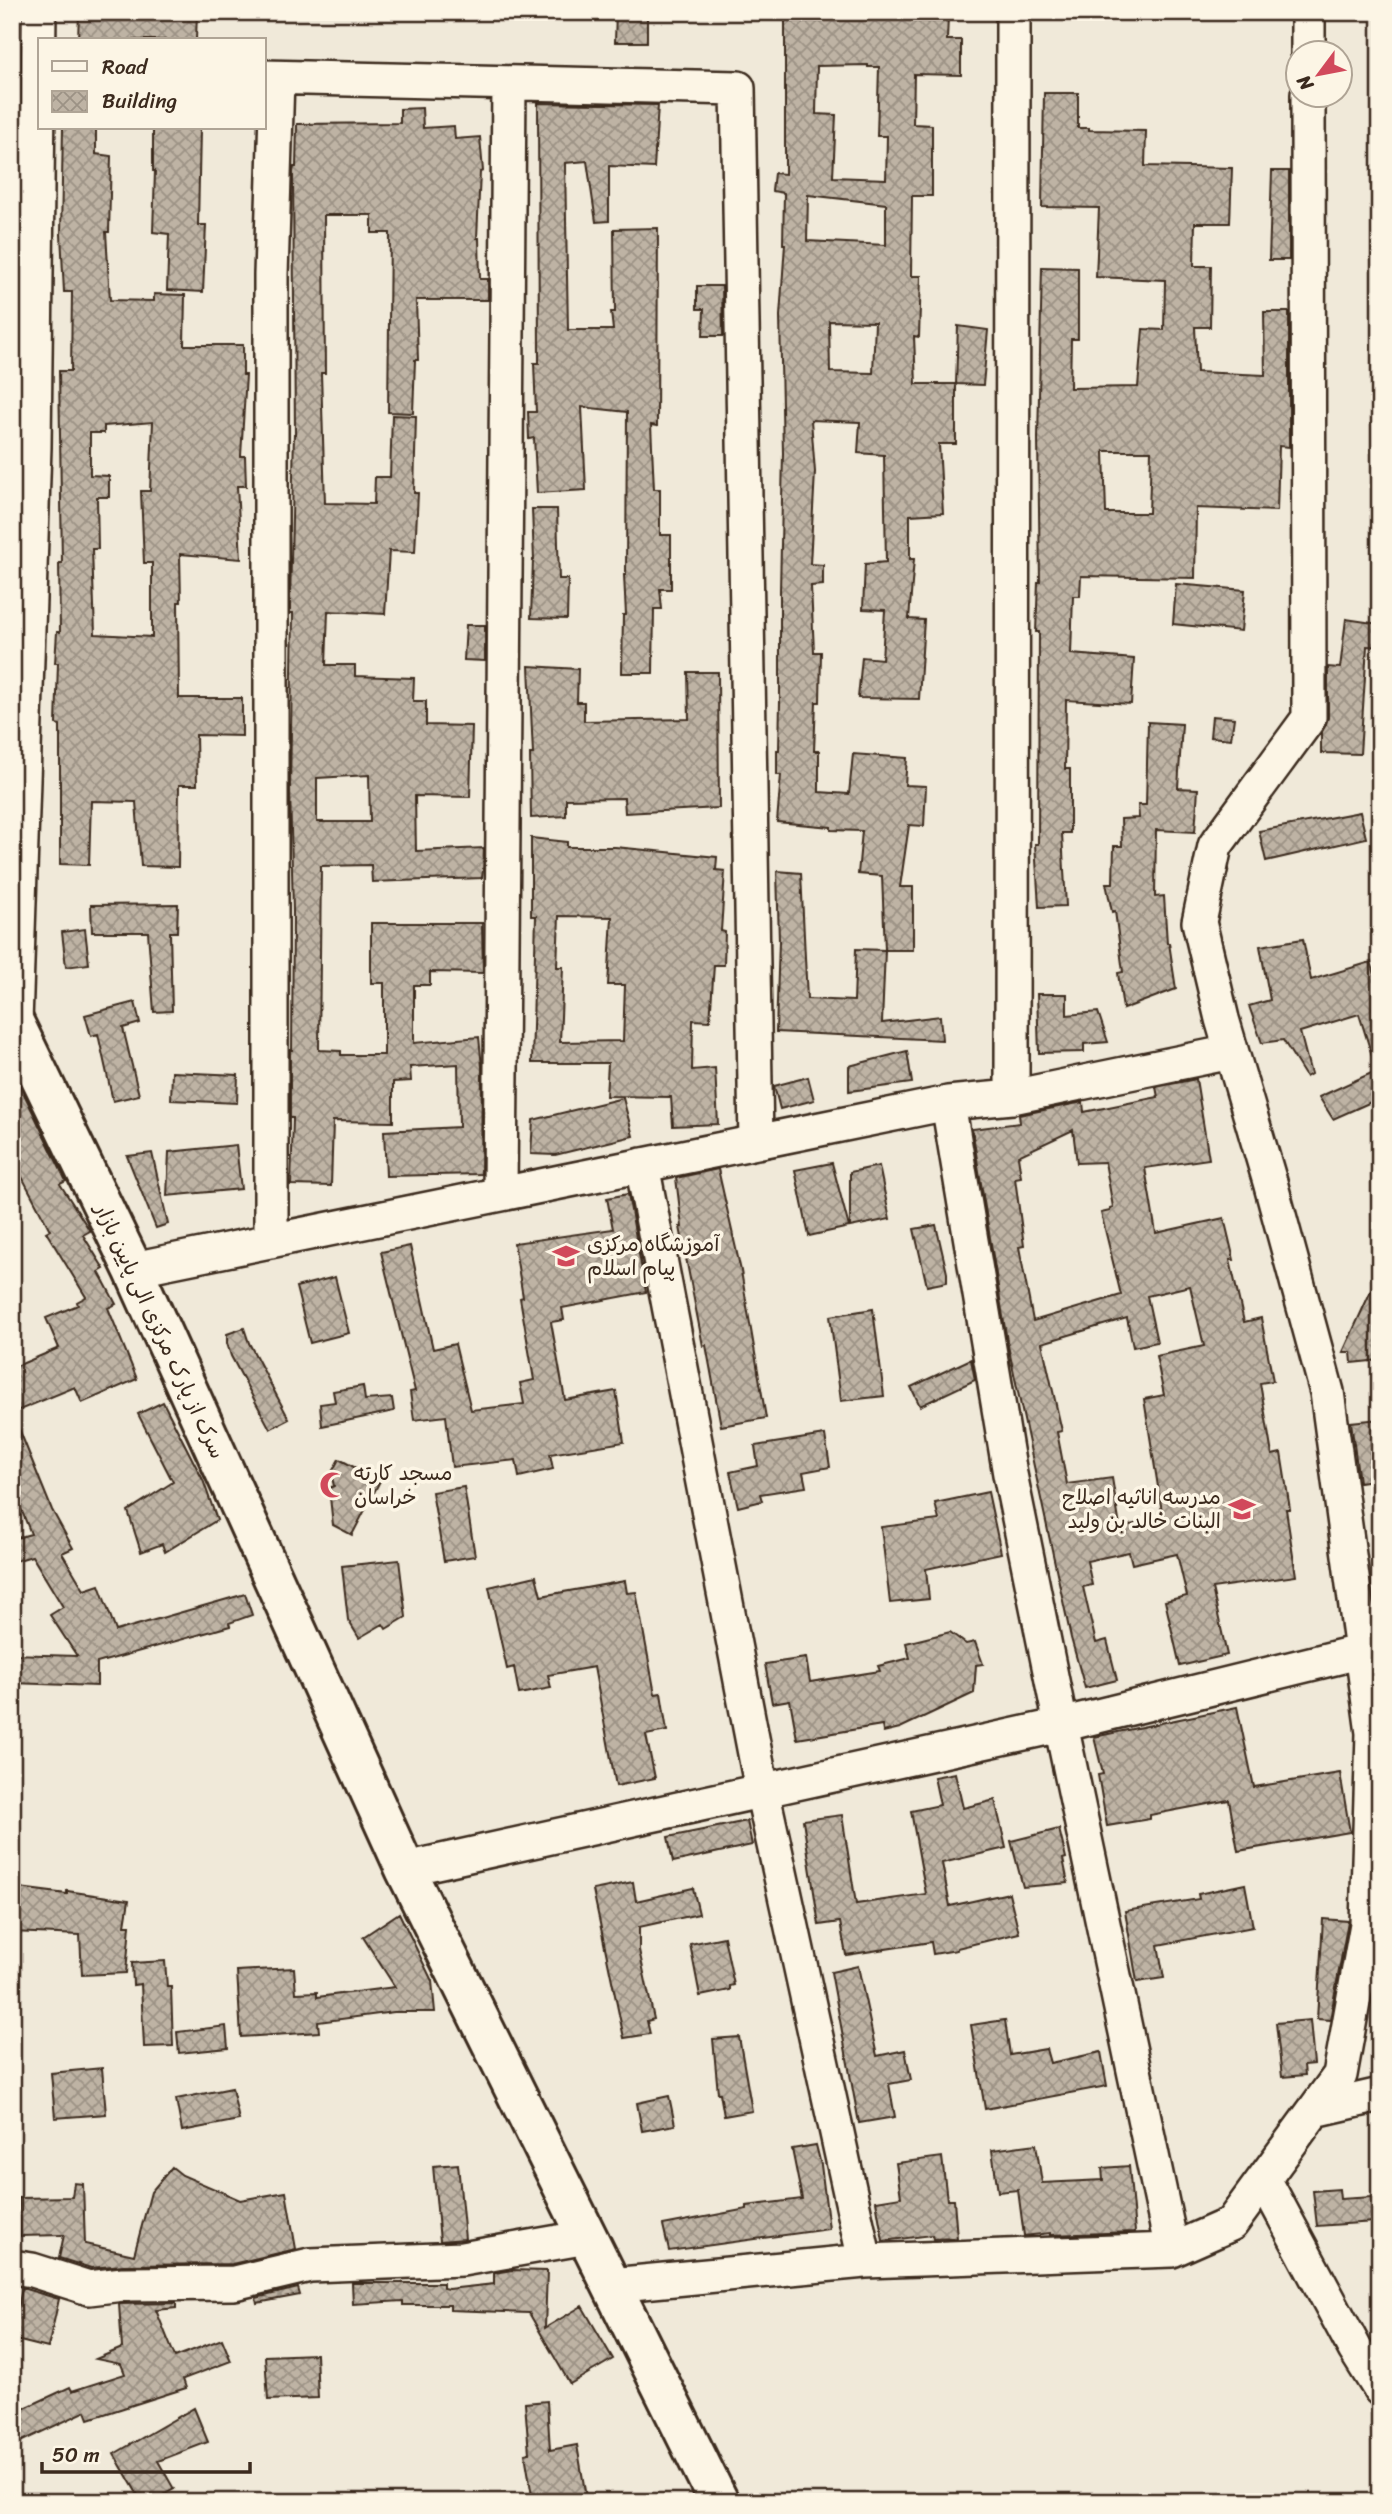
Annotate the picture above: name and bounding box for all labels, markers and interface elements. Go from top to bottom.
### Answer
legend [38,38,266,130]
north arrow [1284,38,1354,108]
text: Road [102,48,149,86]
text: N [1287,68,1323,98]
text: Building [102,82,178,120]
street label: سرک از پارک مرکزی الی پایین بازار [83,1195,236,1465]
place label: آموزشگاه مرکزی پیام اسلام [587,1225,720,1287]
school or university icon: آموزشگاه مرکزی پیام اسلام [551,1241,581,1271]
place label: مسجد کارته خراسان [354,1454,453,1516]
mosque icon: مسجد کارته خراسان [318,1470,348,1500]
place label: مدرسه اناثیه اصلاح البنات خالد بن ولید [1062,1478,1221,1540]
school or university icon: مدرسه اناثیه اصلاح البنات خالد بن ولید [1227,1494,1257,1524]
scale bar [42,2430,250,2474]
text: 50 m [52,2436,100,2474]

